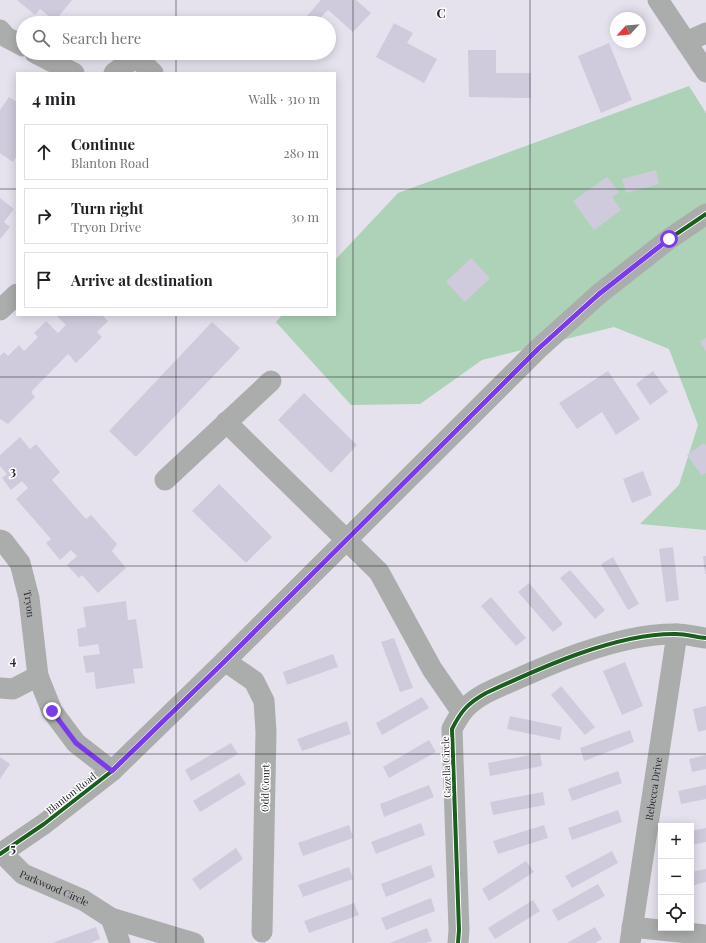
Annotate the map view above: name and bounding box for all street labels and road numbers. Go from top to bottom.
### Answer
street label: Tryon [20,589,38,618]
street label: Gazella Circle [438,736,454,798]
street label: Rebecca Drive [642,756,665,821]
street label: Odd Court [258,764,272,812]
street label: Blanton Road [43,769,99,817]
street label: Parkwood Circle [18,866,92,909]

